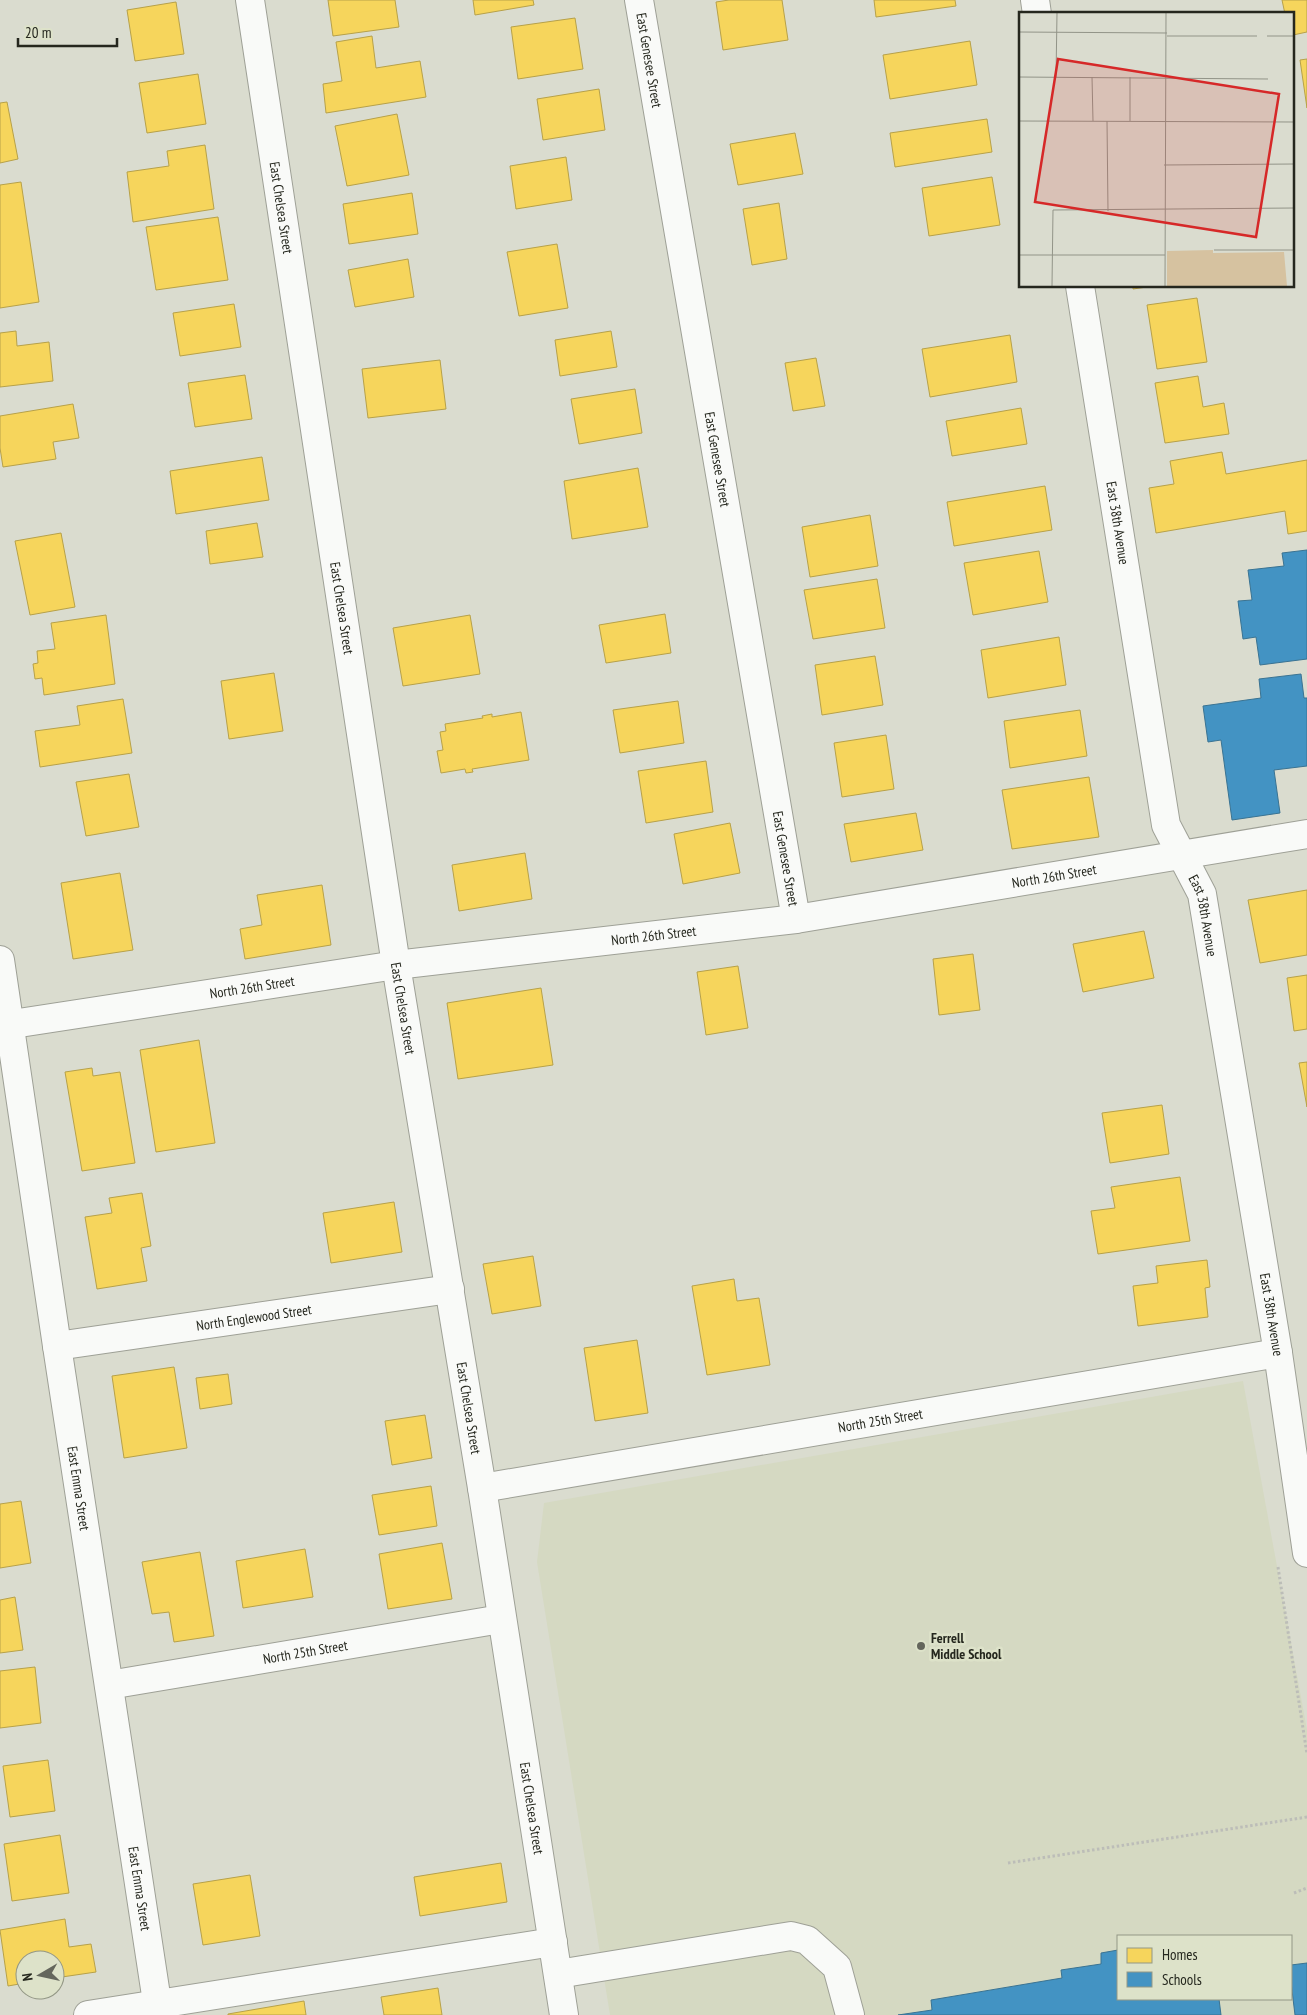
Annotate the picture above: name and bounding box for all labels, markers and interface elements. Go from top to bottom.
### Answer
street label: East Genesee Street [632,11,666,109]
inset map [1019,12,1294,288]
scale bar [18,15,116,47]
text: 20 m [25,23,51,42]
street label: East Chelsea Street [266,160,297,255]
street label: East Genesee Street [701,410,734,508]
street label: East 38th Avenue [1102,480,1133,566]
street label: East Chelsea Street [326,561,358,656]
street label: East Genesee Street [769,810,803,908]
street label: North 26th Street [1011,860,1098,892]
street label: East 38th Avenue [1184,872,1221,958]
street label: North 26th Street [610,922,697,949]
street label: East Chelsea Street [387,961,420,1056]
street label: North 26th Street [208,972,296,1003]
street label: East 38th Avenue [1256,1272,1287,1358]
street label: North Englewood Street [195,1300,313,1335]
street label: East Chelsea Street [452,1361,485,1456]
street label: North 25th Street [837,1404,924,1436]
street label: East Emma Street [63,1445,94,1532]
place label: Ferrell Middle School [931,1629,1002,1663]
street label: North 25th Street [262,1636,349,1668]
marker: Ferrell Middle School [915,1640,927,1652]
street label: East Chelsea Street [516,1761,548,1856]
street label: East Emma Street [124,1845,155,1932]
legend [1117,1935,1292,2000]
text: Homes [1162,1945,1198,1964]
north arrow [15,1950,65,2000]
text: Schools [1162,1970,1202,1989]
text: N [18,1972,37,1982]

